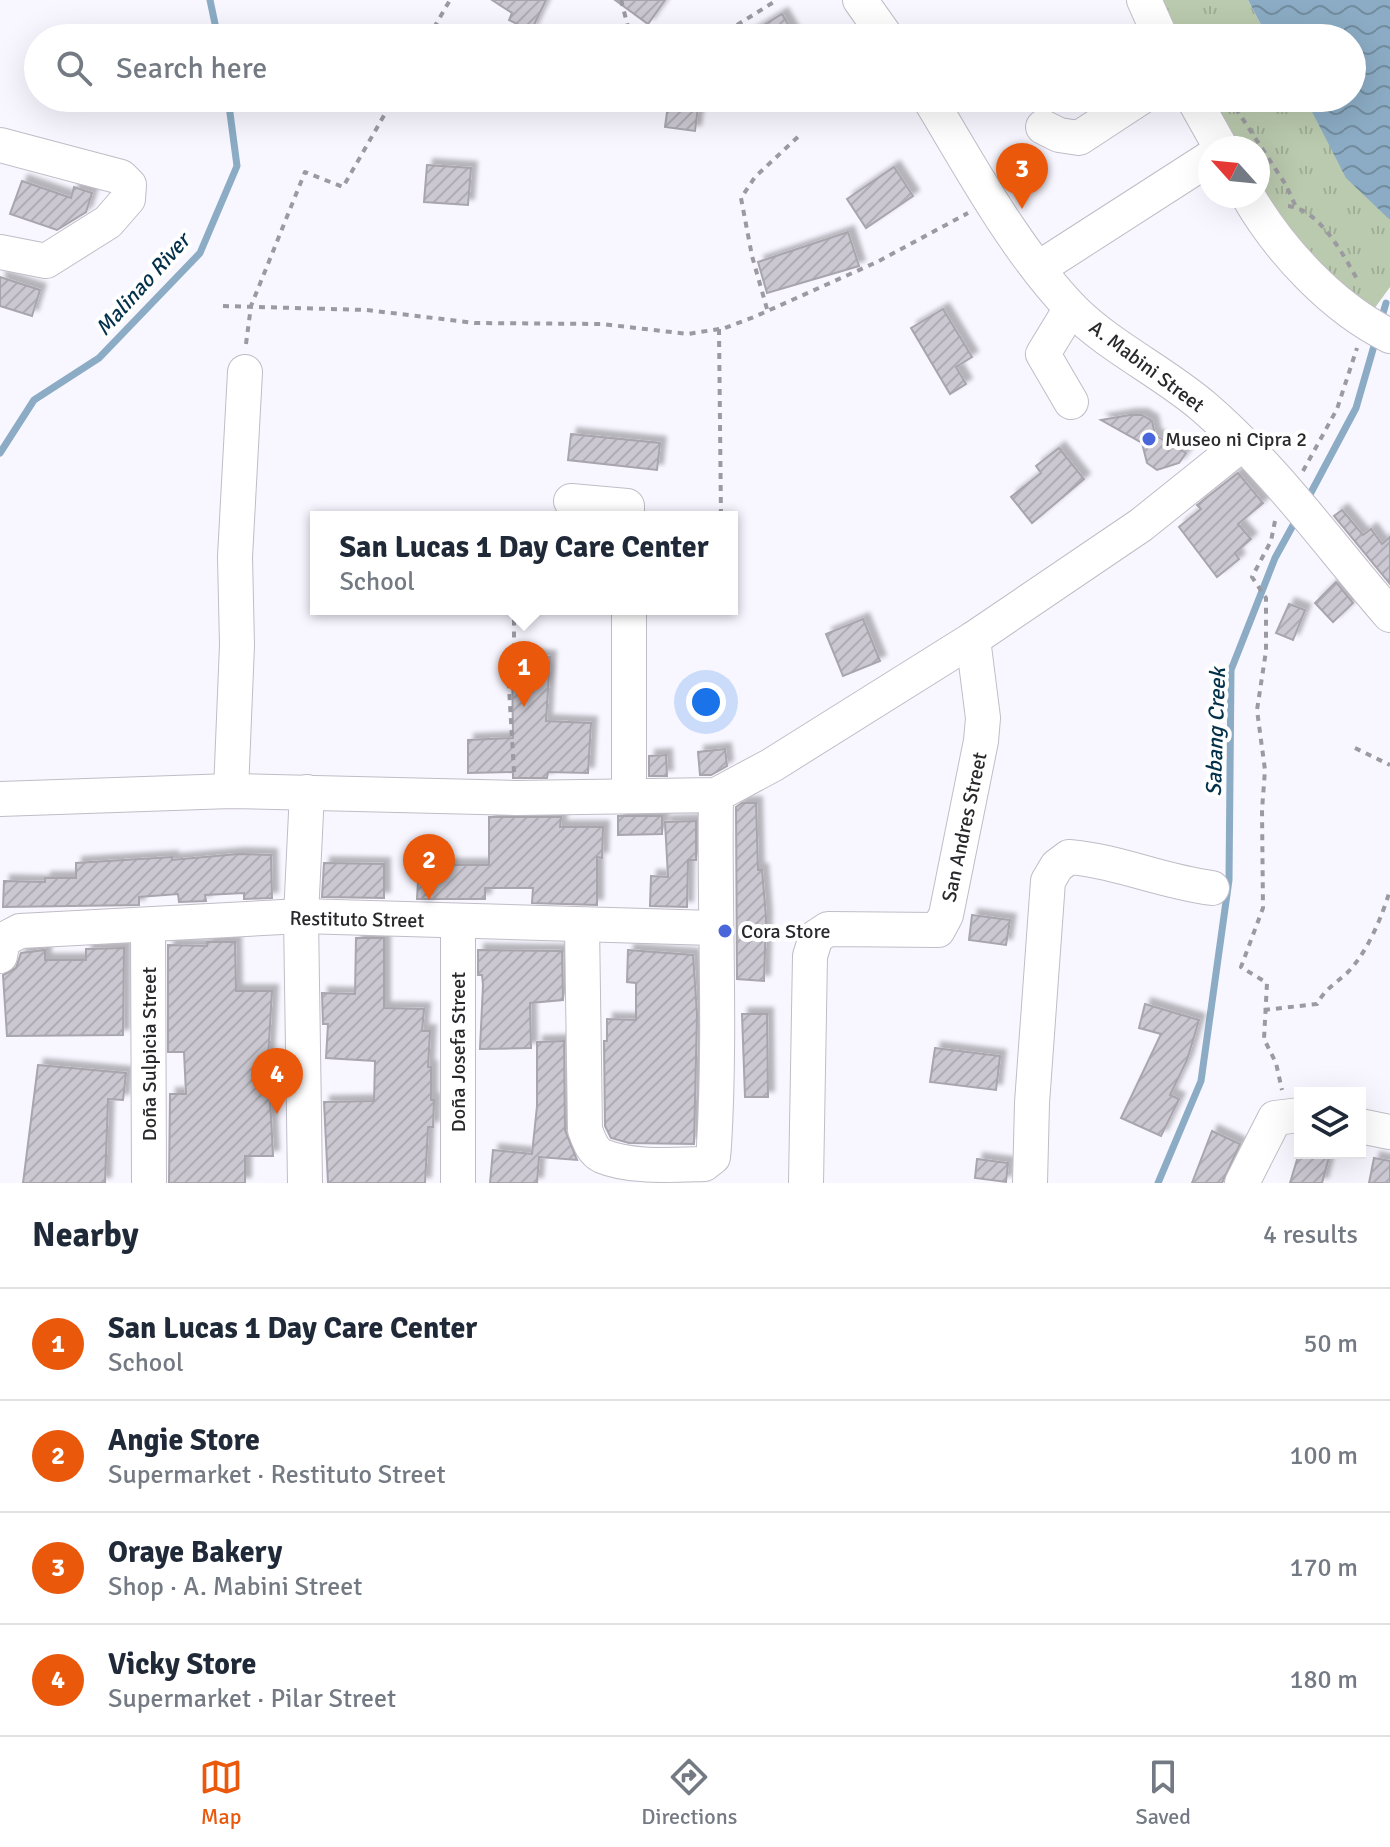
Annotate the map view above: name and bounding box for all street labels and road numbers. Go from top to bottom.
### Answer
street label: A. Mabini Street [1084,315,1209,418]
street label: San Andres Street [936,750,993,904]
street label: Restituto Street [289,906,425,933]
street label: Doña Sulpicia Street [137,967,162,1141]
street label: Doña Josefa Street [446,972,471,1132]

